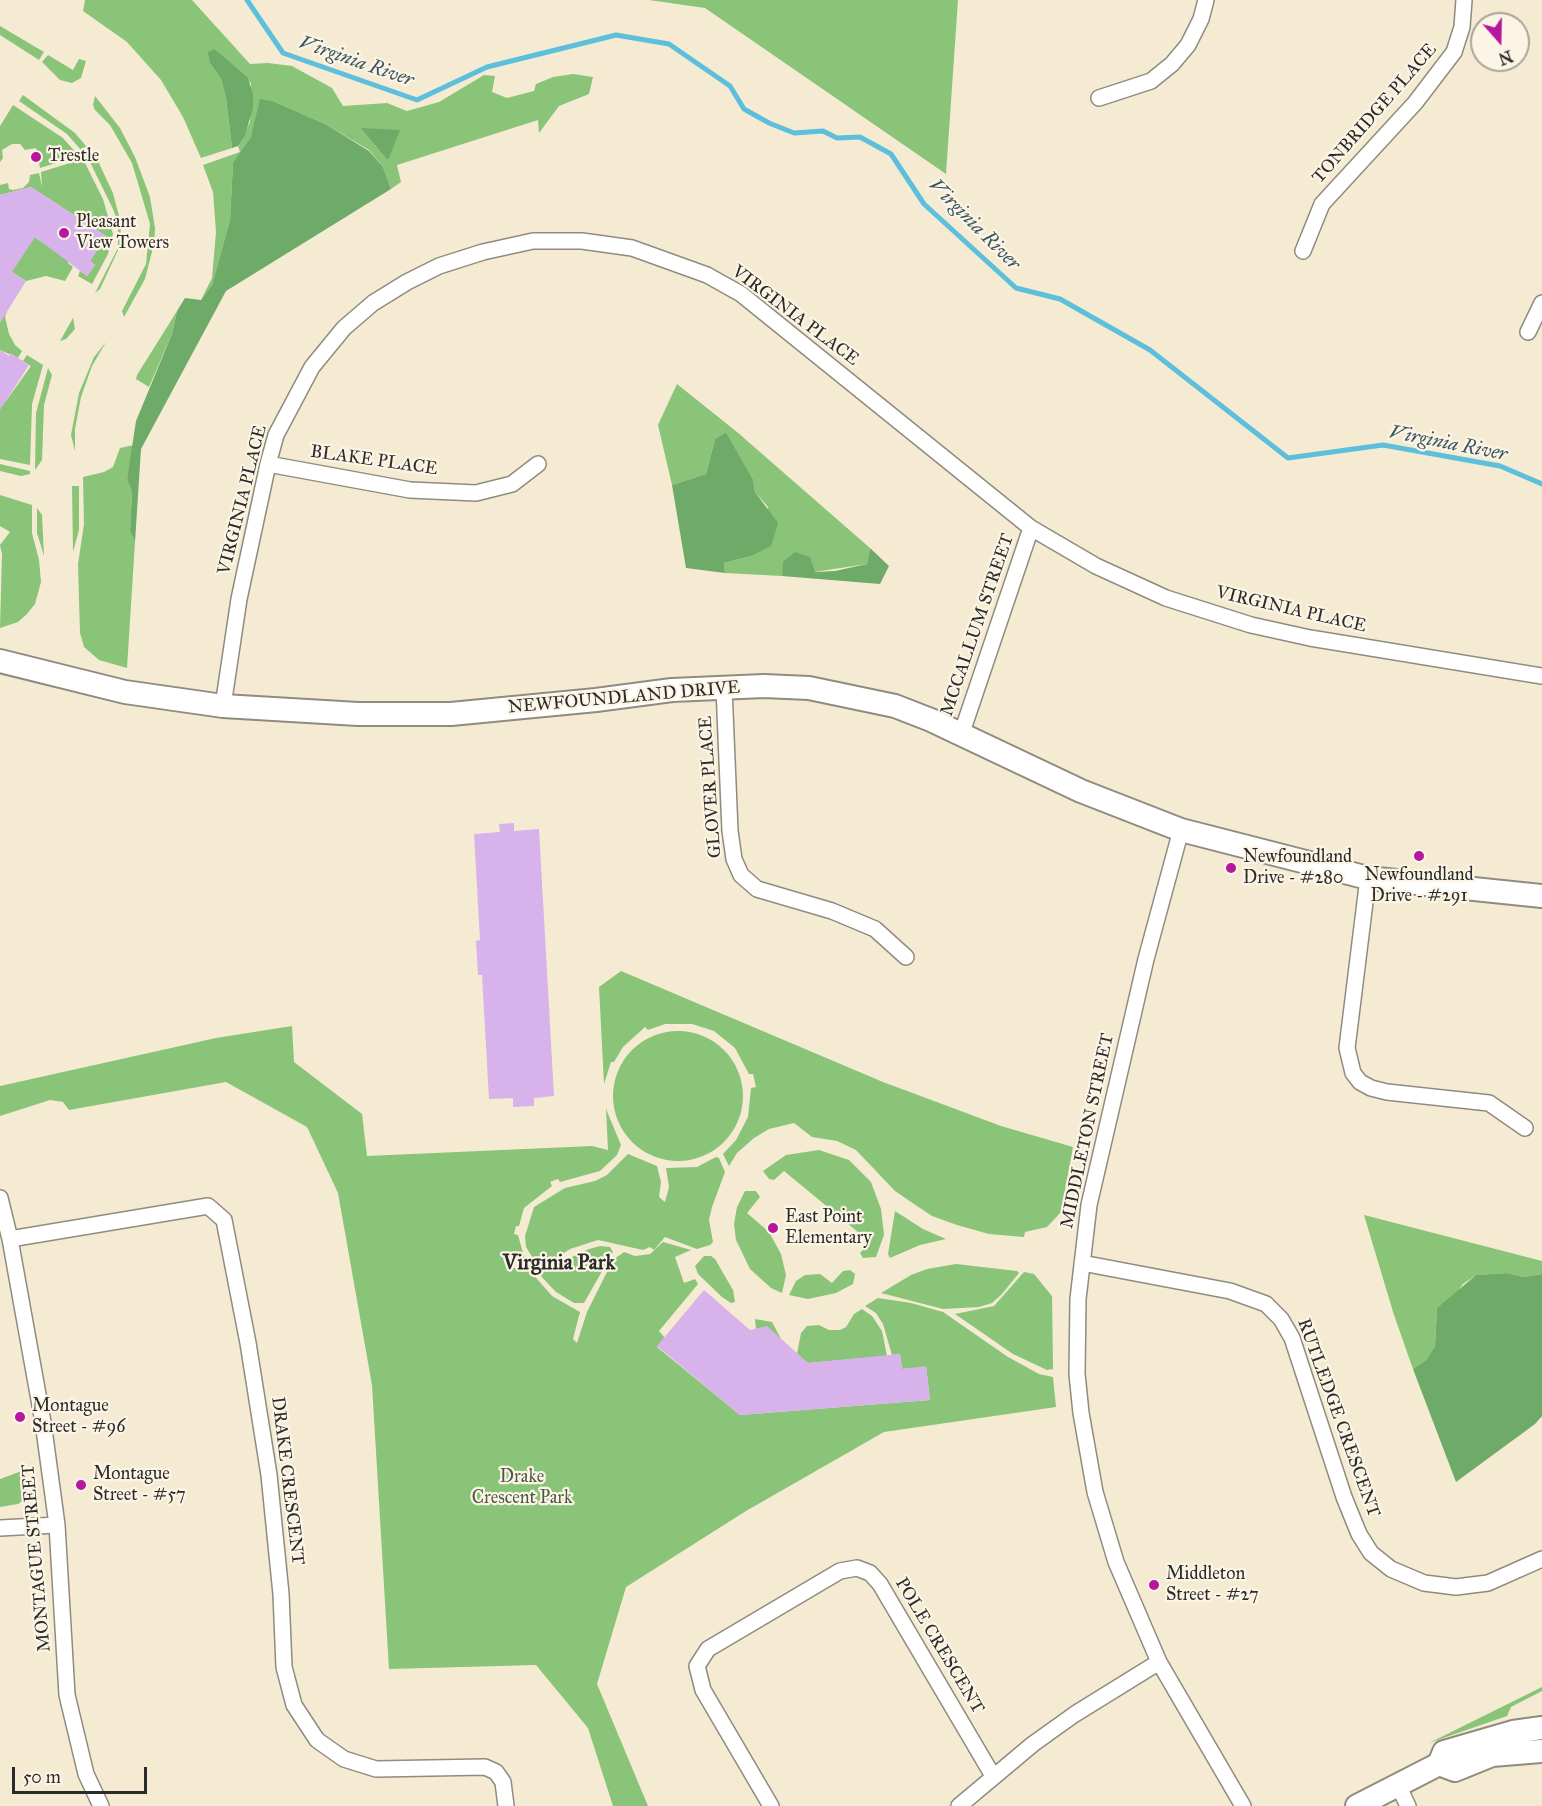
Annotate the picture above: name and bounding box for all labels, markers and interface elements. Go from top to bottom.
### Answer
north arrow [1470,12,1530,72]
water label: Virginia River [295,31,417,93]
street label: TONBRIDGE PLACE [1308,40,1442,188]
text: N [1496,46,1515,69]
place label: Trestle [48,146,99,168]
marker: Trestle [29,150,43,164]
water label: Virginia River [923,174,1025,276]
place label: Pleasant View Towers [76,212,169,254]
marker: Pleasant View Towers [57,226,71,240]
street label: VIRGINIA PLACE [727,261,863,371]
water label: Virginia River [1387,421,1509,467]
street label: VIRGINIA PLACE [214,423,272,577]
street label: BLAKE PLACE [309,441,439,481]
street label: MCCALLUM STREET [937,531,1019,719]
street label: VIRGINIA PLACE [1214,582,1368,638]
street label: NEWFOUNDLAND DRIVE [507,677,741,719]
street label: GLOVER PLACE [695,715,727,859]
place label: Newfoundland Drive - #280 [1243,847,1352,890]
marker: Newfoundland Drive - #291 [1412,849,1426,863]
marker: Newfoundland Drive - #280 [1224,861,1238,875]
place label: Newfoundland Drive - #291 [1364,865,1474,908]
street label: MIDDLETON STREET [1057,1031,1119,1231]
place label: East Point Elementary [785,1207,872,1250]
marker: East Point Elementary [766,1221,780,1235]
district label: Virginia Park [503,1251,615,1277]
street label: RUTLEDGE CRESCENT [1292,1316,1384,1520]
place label: Montague Street - #96 [32,1396,125,1438]
street label: DRAKE CRESCENT [266,1396,308,1566]
marker: Montague Street - #96 [13,1410,27,1424]
street label: MONTAGUE STREET [18,1463,56,1653]
place label: Montague Street - #57 [93,1464,186,1506]
park label: Drake Crescent Park [472,1467,572,1510]
marker: Montague Street - #57 [74,1478,88,1492]
place label: Middleton Street - #27 [1166,1564,1259,1606]
street label: POLE CRESCENT [890,1574,988,1718]
marker: Middleton Street - #27 [1147,1578,1161,1592]
scale bar [15,1755,150,1793]
text: 50 m [23,1766,61,1788]

